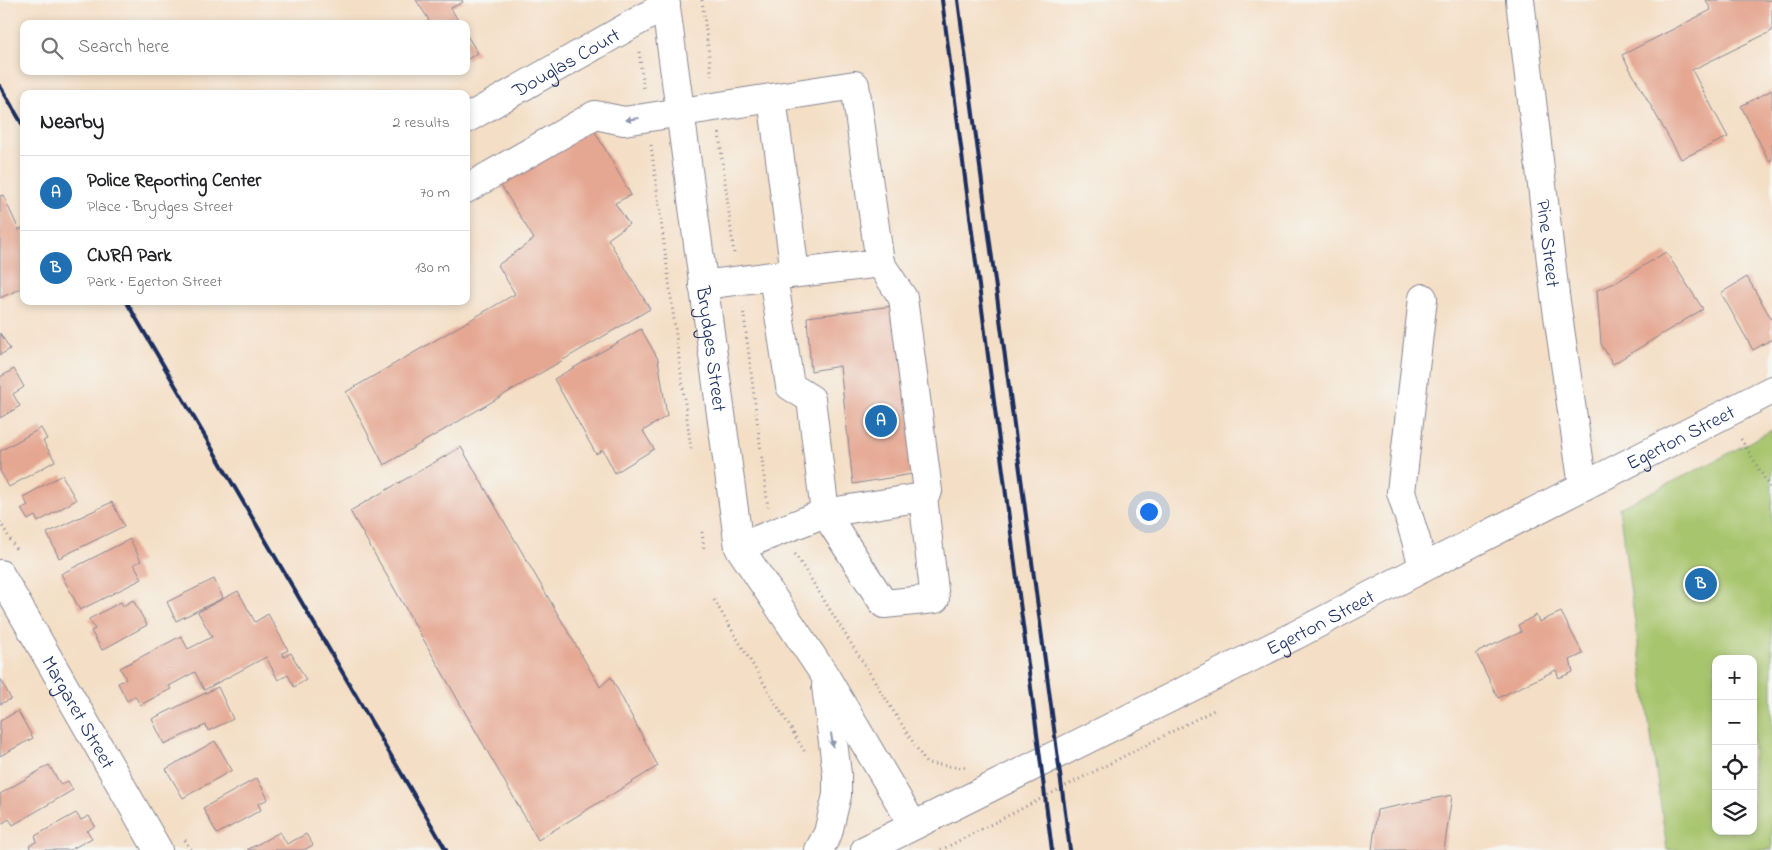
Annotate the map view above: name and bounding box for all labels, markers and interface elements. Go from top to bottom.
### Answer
search box [20,20,470,75]
street label: Douglas Court [507,22,627,107]
icon: search [38,34,66,62]
text: Search here [78,34,169,61]
text: Nearby [40,108,104,138]
text: 2 results [392,111,450,135]
one-way arrow [623,116,639,124]
text: Police Reporting Center [87,168,261,195]
text: A [51,181,61,205]
text: 70 m [420,181,450,205]
text: Place · Brydges Street [87,195,233,219]
street label: Pine Street [1527,198,1566,289]
text: CNRA Park [87,243,172,270]
text: B [51,256,61,280]
text: 130 m [415,256,450,280]
text: Park · Egerton Street [87,270,222,294]
street label: Brydges Street [687,284,733,414]
street label: Egerton Street [1622,399,1741,479]
pin: A [865,402,897,440]
your location [1136,499,1162,525]
pin: B [1685,565,1717,603]
street label: Egerton Street [1262,584,1381,665]
street label: Margaret Street [33,651,121,775]
map controls [1712,655,1757,835]
button: + [1712,655,1757,700]
button: − [1712,700,1757,745]
one-way arrow [828,732,836,748]
button: locate [1712,745,1757,790]
button: layers [1712,790,1757,835]

